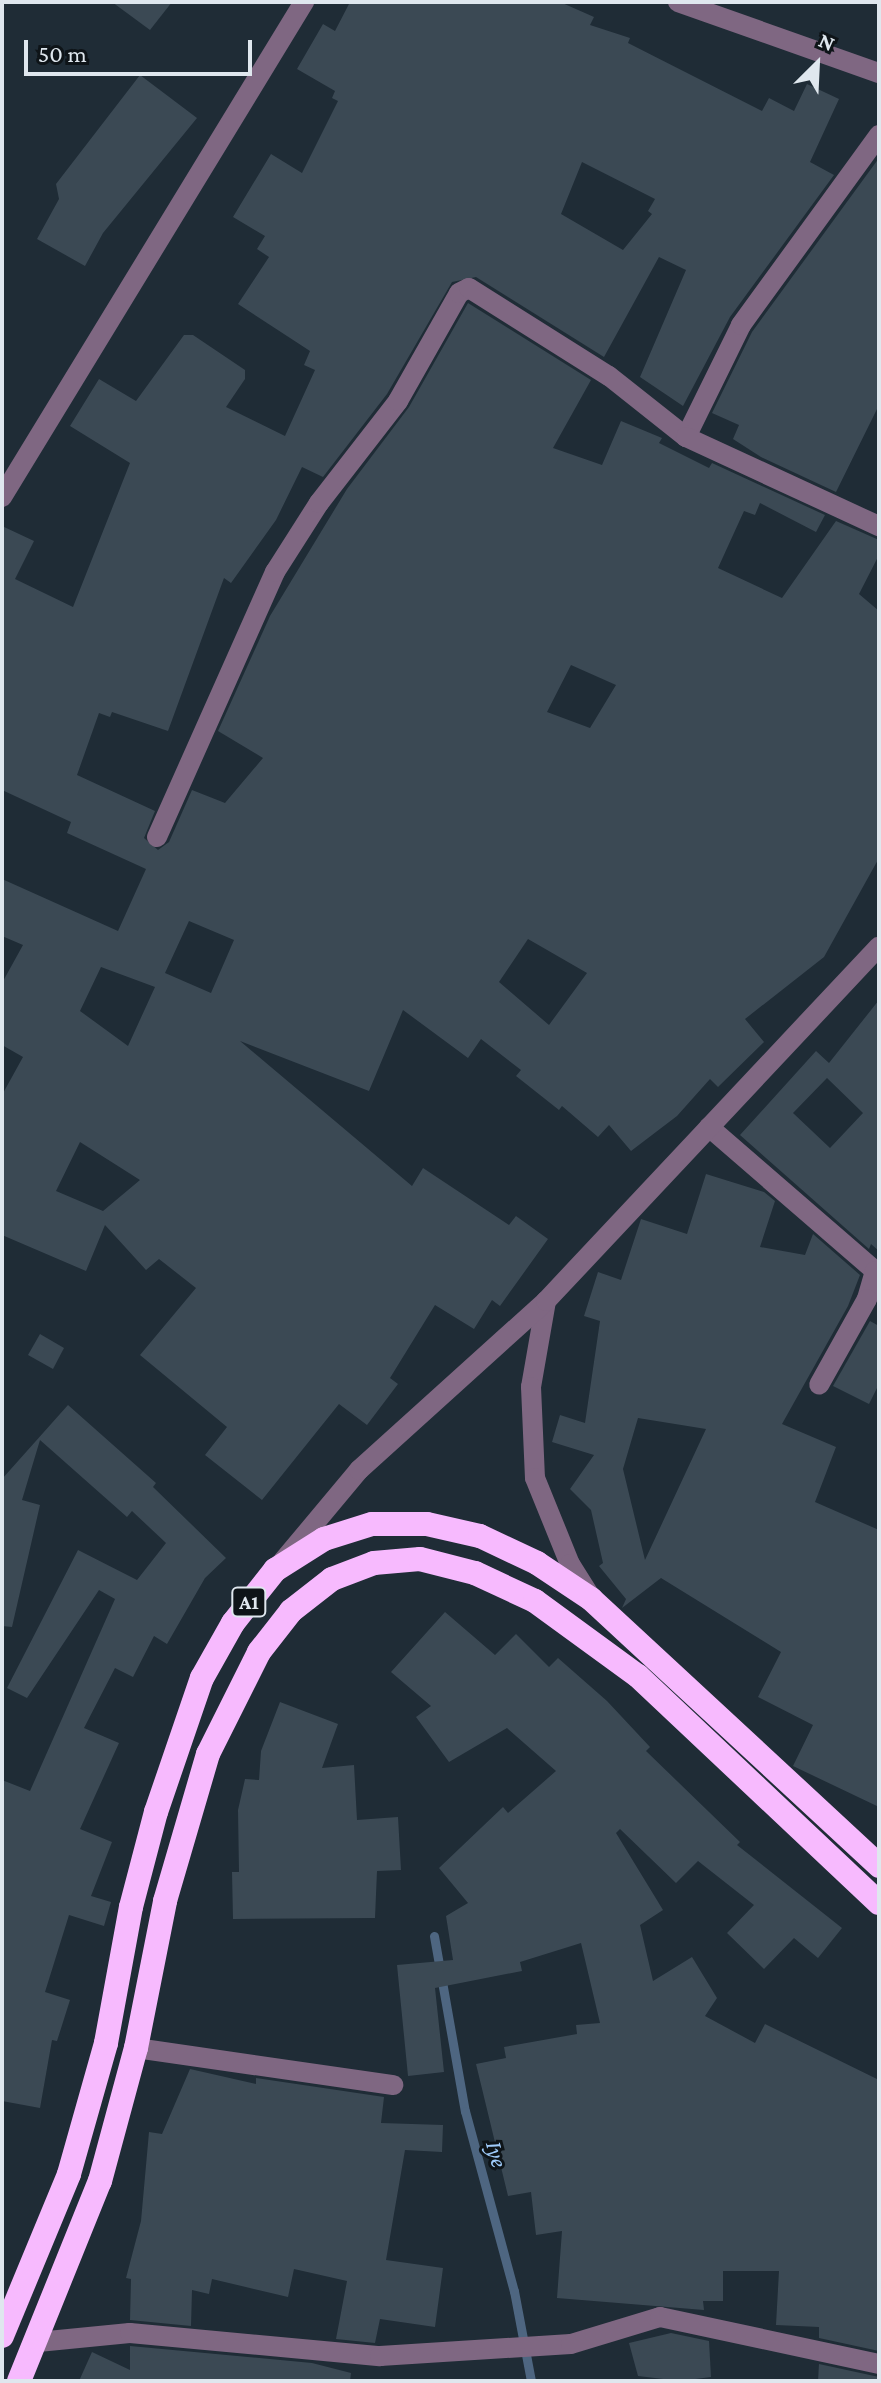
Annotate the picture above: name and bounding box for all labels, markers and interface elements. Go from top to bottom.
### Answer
scale bar [28,24,256,74]
north arrow [777,24,857,104]
text: N [815,27,839,56]
text: 50 m [38,40,87,67]
road number: A1 [231,1586,267,1618]
water label: Iye [480,2138,514,2170]

